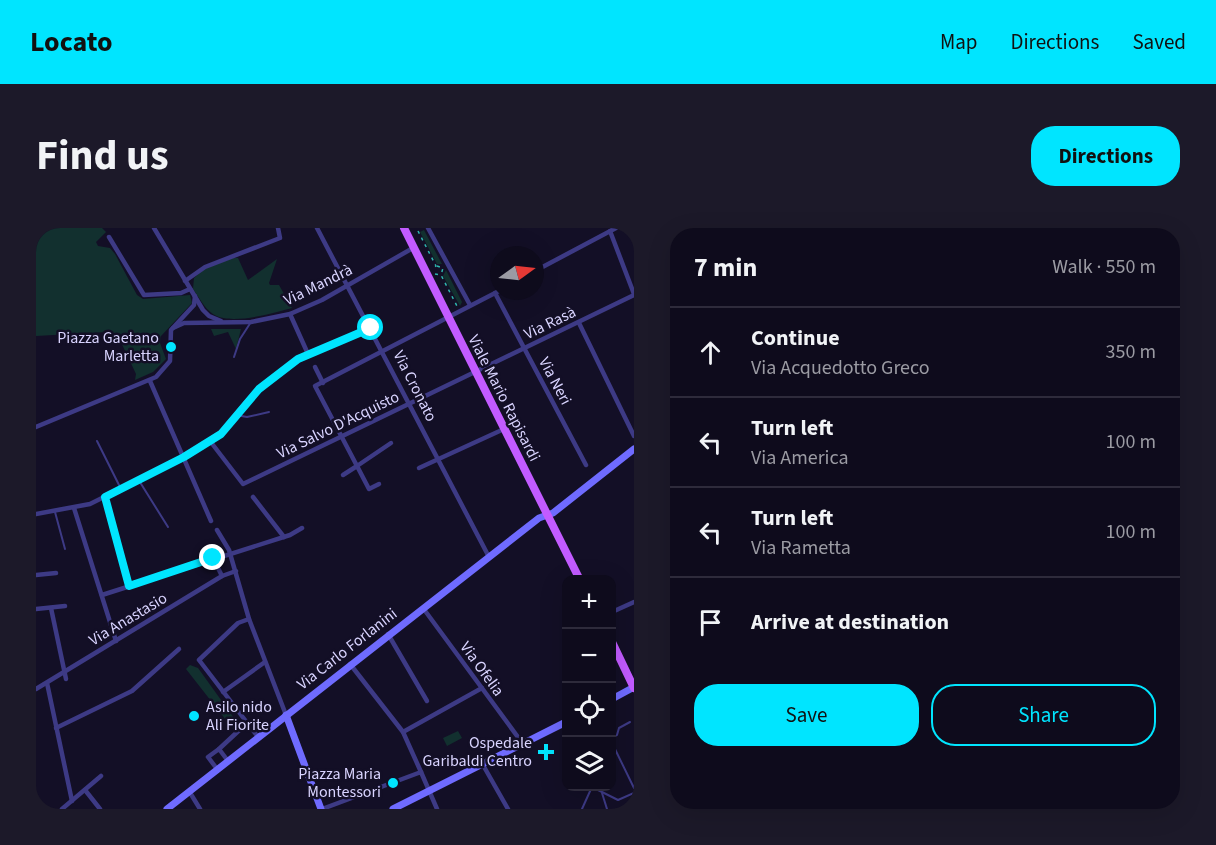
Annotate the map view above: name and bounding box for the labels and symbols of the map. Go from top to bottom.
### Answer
north arrow [490,246,544,300]
street label: Via Mandrà [280,259,356,311]
street label: Via Rasà [520,301,580,345]
route start [357,314,383,340]
place label: Piazza Gaetano Marletta [57,327,159,367]
street label: Viale Mario Rapisardi [463,331,545,465]
marker: Piazza Gaetano Marletta [164,340,178,354]
street label: Via Cronato [388,347,442,425]
street label: Via Neri [533,353,577,409]
street label: Via Salvo D'Acquisto [273,386,403,464]
route end [199,544,225,570]
street label: Via Anastasio [85,587,171,651]
street label: Via Carlo Forlanini [292,603,402,695]
street label: Via Ofelia [455,637,509,701]
place label: Asilo nido Ali Fiorite [206,696,272,736]
marker: Asilo nido Ali Fiorite [187,709,201,723]
place label: Ospedale Garibaldi Centro [422,732,532,772]
marker: Ospedale Garibaldi Centro [537,743,555,761]
place label: Piazza Maria Montessori [298,763,381,803]
marker: Piazza Maria Montessori [386,776,400,790]

